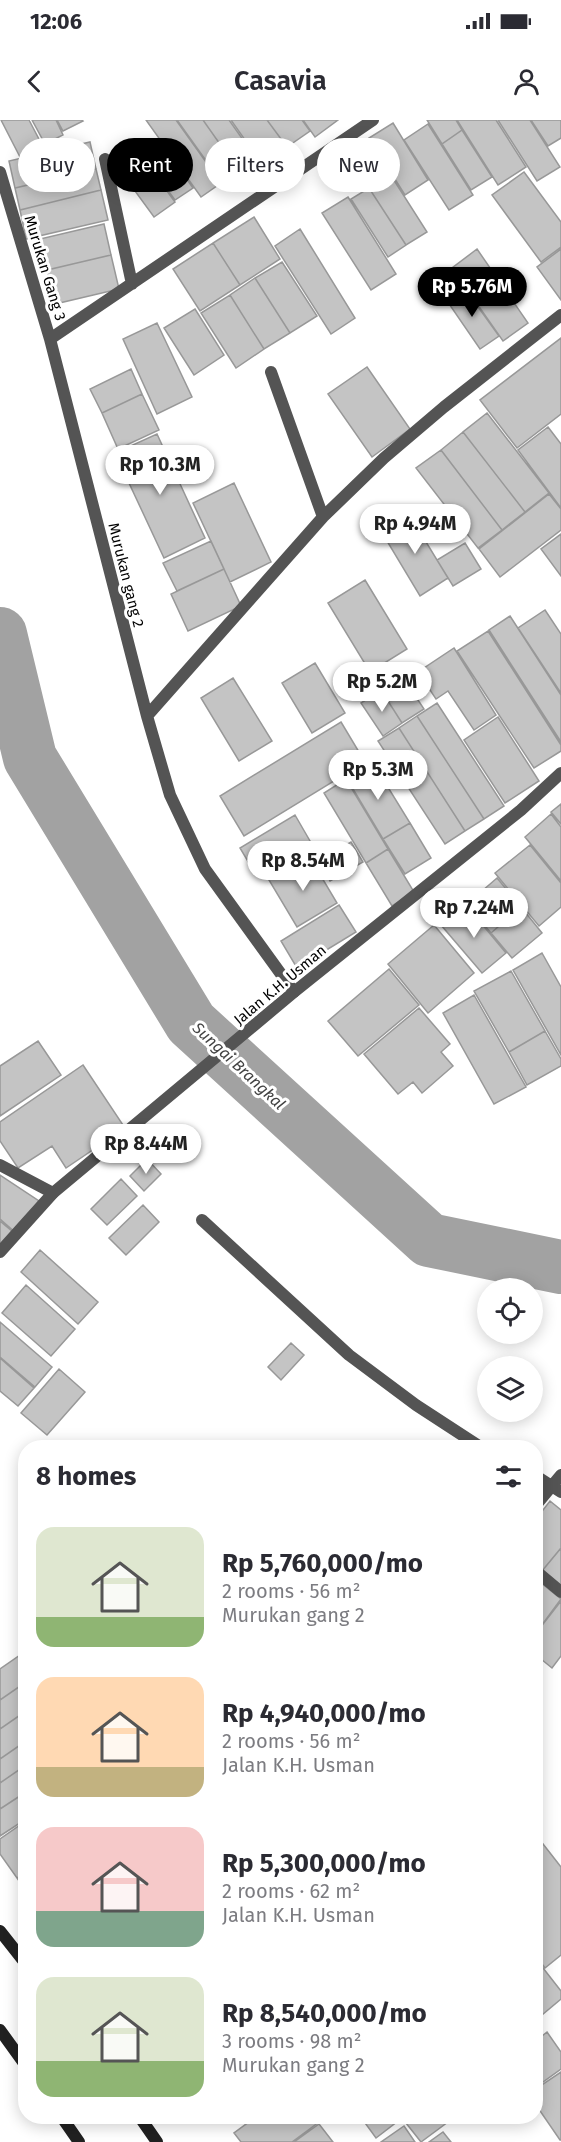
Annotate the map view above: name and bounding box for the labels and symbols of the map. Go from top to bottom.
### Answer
street label: Murukan Gang 3 [20,213,70,323]
pin: Rp 5.76M [410,267,534,318]
pin: Rp 10.3M [98,445,222,496]
pin: Rp 4.94M [353,504,477,555]
street label: Murukan gang 2 [104,521,148,629]
pin: Rp 5.2M [327,662,437,713]
pin: Rp 5.3M [323,750,433,801]
pin: Rp 8.54M [241,841,365,892]
pin: Rp 7.24M [412,888,536,939]
street label: Jalan K.H. Usman [230,941,330,1029]
water label: Sungai Brangkal [188,1018,289,1114]
pin: Rp 8.44M [84,1124,208,1175]

